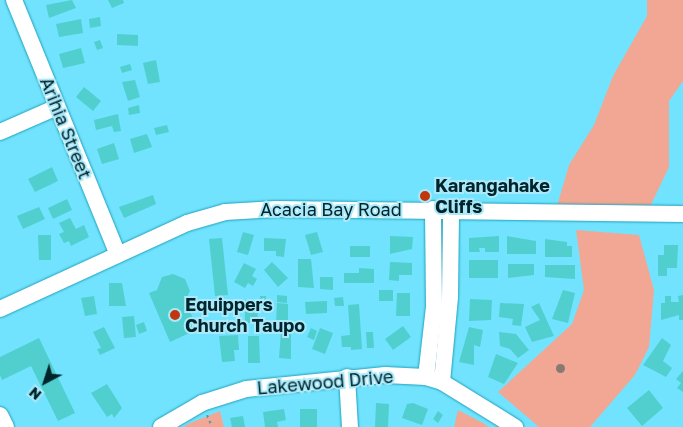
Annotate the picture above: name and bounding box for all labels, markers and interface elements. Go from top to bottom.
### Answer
street label: Arihia Street [36,74,96,182]
place label: Karangahake Cliffs [435,175,550,218]
marker: Karangahake Cliffs [419,190,431,202]
street label: Acacia Bay Road [260,198,402,220]
place label: Equippers Church Taupo [185,294,305,336]
marker: Equippers Church Taupo [169,309,181,321]
north arrow [20,357,70,407]
street label: Lakewood Drive [256,365,394,399]
text: N [26,384,45,404]

